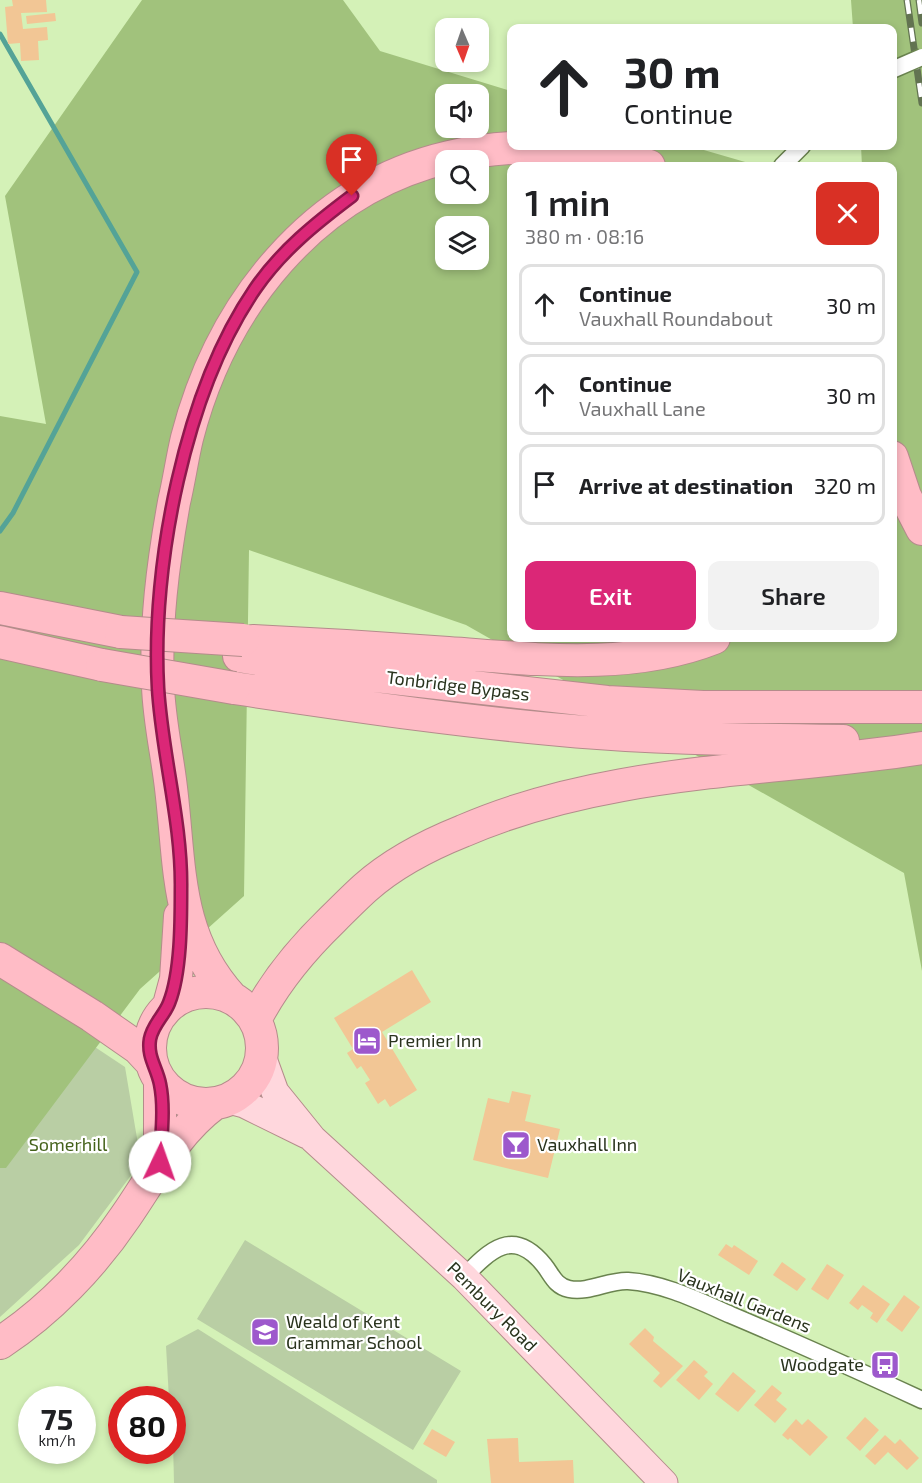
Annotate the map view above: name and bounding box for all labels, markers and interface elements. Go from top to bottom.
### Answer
north arrow [435,18,489,72]
map controls [435,18,489,270]
text: 30 m [624,46,720,96]
icon: ahead [525,48,603,126]
button: sound [435,84,489,138]
text: Continue [624,97,733,129]
pin [326,134,377,196]
icon: arrive [335,143,368,176]
button: search [435,150,489,204]
text: 1 min [525,180,610,223]
button: close [816,182,879,245]
button: layers [435,216,489,270]
text: 380 m · 08:16 [525,224,644,248]
text: Continue [579,280,672,306]
icon: ahead [528,288,561,321]
text: 30 m [826,292,876,318]
text: Vauxhall Roundabout [579,306,773,330]
text: Continue [579,370,672,396]
icon: ahead [528,378,561,411]
text: 30 m [826,382,876,408]
text: Vauxhall Lane [579,396,706,420]
icon: arrive [528,468,561,501]
text: Arrive at destination [579,472,793,498]
text: 320 m [814,472,876,498]
button: Exit [525,561,696,630]
button: Share [708,561,879,630]
street label: Tonbridge Bypass [385,665,531,705]
hotel icon: Premier Inn [351,1025,383,1057]
place label: Premier Inn [388,1029,482,1051]
bar icon: Vauxhall Inn [500,1129,532,1161]
position arrow [128,1130,192,1194]
park label: Somerhill [29,1133,108,1155]
place label: Vauxhall Inn [537,1133,637,1155]
street label: Pembury Road [443,1257,542,1356]
street label: Vauxhall Gardens [674,1263,815,1337]
place label: Weald of Kent Grammar School [286,1310,422,1353]
school or university icon: Weald of Kent Grammar School [249,1316,281,1348]
bus stop icon: Woodgate [869,1349,901,1381]
place label: Woodgate [780,1353,864,1375]
speed limit sign: 80 [108,1386,186,1464]
text: 75 [41,1400,73,1436]
text: km/h [38,1431,76,1449]

